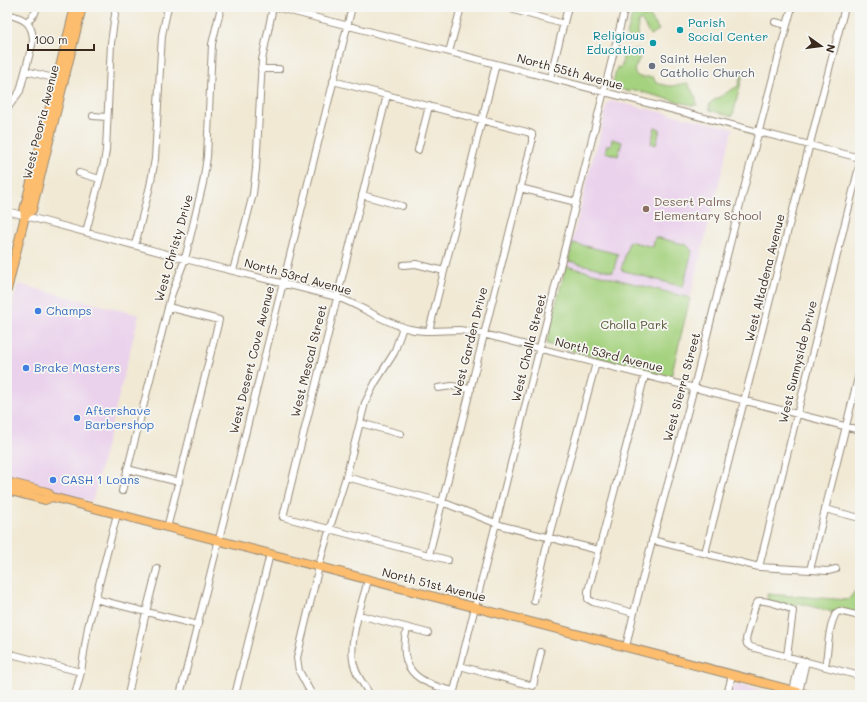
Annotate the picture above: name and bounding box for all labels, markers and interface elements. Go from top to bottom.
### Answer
place label: Parish Social Center [688,14,768,44]
marker: Parish Social Center [675,25,685,35]
scale bar [28,26,94,52]
north arrow [801,26,841,66]
place label: Religious Education [587,27,645,57]
text: 100 m [34,31,68,47]
marker: Religious Education [648,38,658,48]
text: N [823,43,839,54]
street label: North 55th Avenue [515,49,625,93]
place label: Saint Helen Catholic Church [660,50,755,80]
marker: Saint Helen Catholic Church [647,61,657,71]
street label: West Peoria Avenue [18,63,62,181]
street label: West Christy Drive [150,192,196,303]
place label: Desert Palms Elementary School [654,193,762,223]
marker: Desert Palms Elementary School [641,204,651,214]
street label: West Altadena Avenue [740,212,788,343]
street label: North 53rd Avenue [243,254,354,298]
street label: West Desert Cove Avenue [225,284,277,435]
street label: West Garden Drive [448,285,490,398]
street label: West Cholla Street [507,292,549,403]
street label: West Sunnyside Drive [774,299,820,425]
place label: Champs [46,302,92,318]
street label: West Mescal Street [286,303,330,419]
marker: Champs [33,306,43,316]
park label: Cholla Park [601,316,668,332]
street label: West Sierra Street [659,330,703,443]
street label: North 53rd Avenue [554,333,665,375]
place label: Brake Masters [34,359,120,375]
marker: Brake Masters [21,363,31,373]
place label: Aftershave Barbershop [85,402,154,432]
marker: Aftershave Barbershop [72,413,82,423]
place label: CASH 1 Loans [61,471,140,487]
marker: CASH 1 Loans [48,475,58,485]
street label: North 51st Avenue [381,563,488,605]

